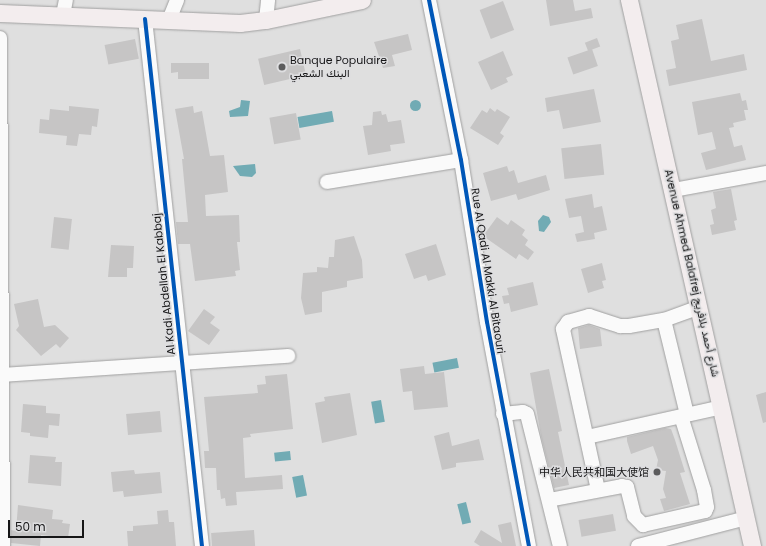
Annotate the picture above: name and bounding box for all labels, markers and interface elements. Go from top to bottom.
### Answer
place label: Banque Populaire البنك الشعبي [290,54,387,80]
marker: Banque Populaire البنك الشعبي [277,62,287,72]
street label: Avenue Ahmed Balafrej شارع أحمد بلافريج [662,168,722,378]
street label: Rue Al Qadi Al Makki Al Bitaouri [468,187,508,355]
street label: Al Kadi Abdellah El Kabbaj [150,212,178,356]
place label: 中华人民共和国大使馆 [539,465,649,479]
marker: 中华人民共和国大使馆 [652,467,662,477]
scale bar [10,512,86,538]
text: 50 m [15,518,46,535]

